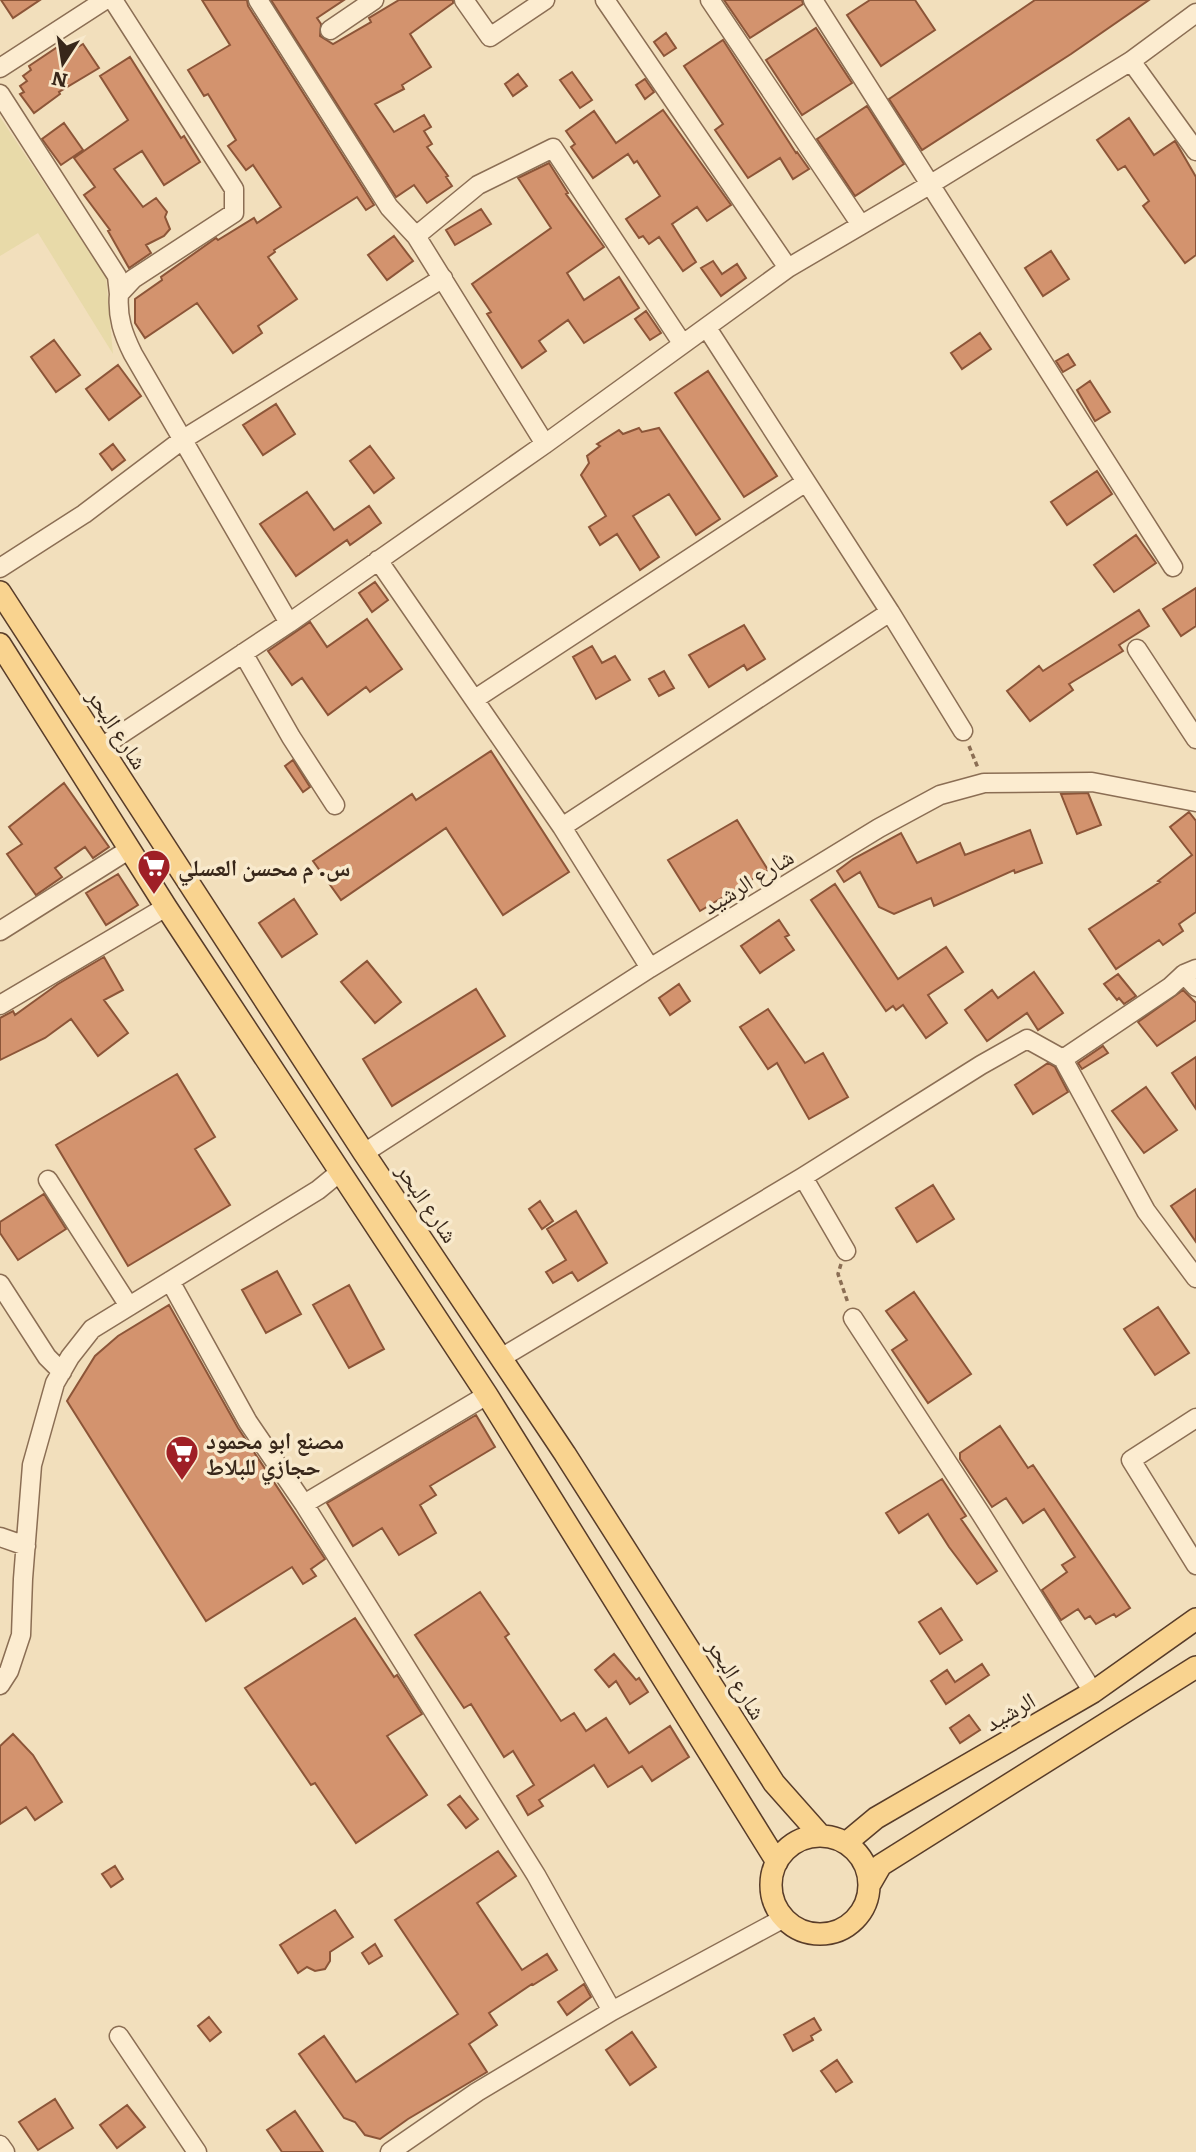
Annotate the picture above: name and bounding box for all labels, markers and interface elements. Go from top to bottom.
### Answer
north arrow [28,28,98,98]
text: N [48,65,70,96]
street label: شارع البحر [80,680,158,775]
street label: شارع الرشيد [695,838,799,922]
supermarket icon: س. م محسن العسلي [135,847,173,896]
place label: س. م محسن العسلي [178,849,350,887]
street label: شارع البحر [389,1154,468,1249]
place label: مصنع ابو محمود حجازي للبلاط [206,1422,344,1486]
supermarket icon: مصنع ابو محمود حجازي للبلاط [163,1433,201,1482]
street label: شارع البحر [699,1630,776,1725]
street label: الرشيد [977,1682,1041,1738]

